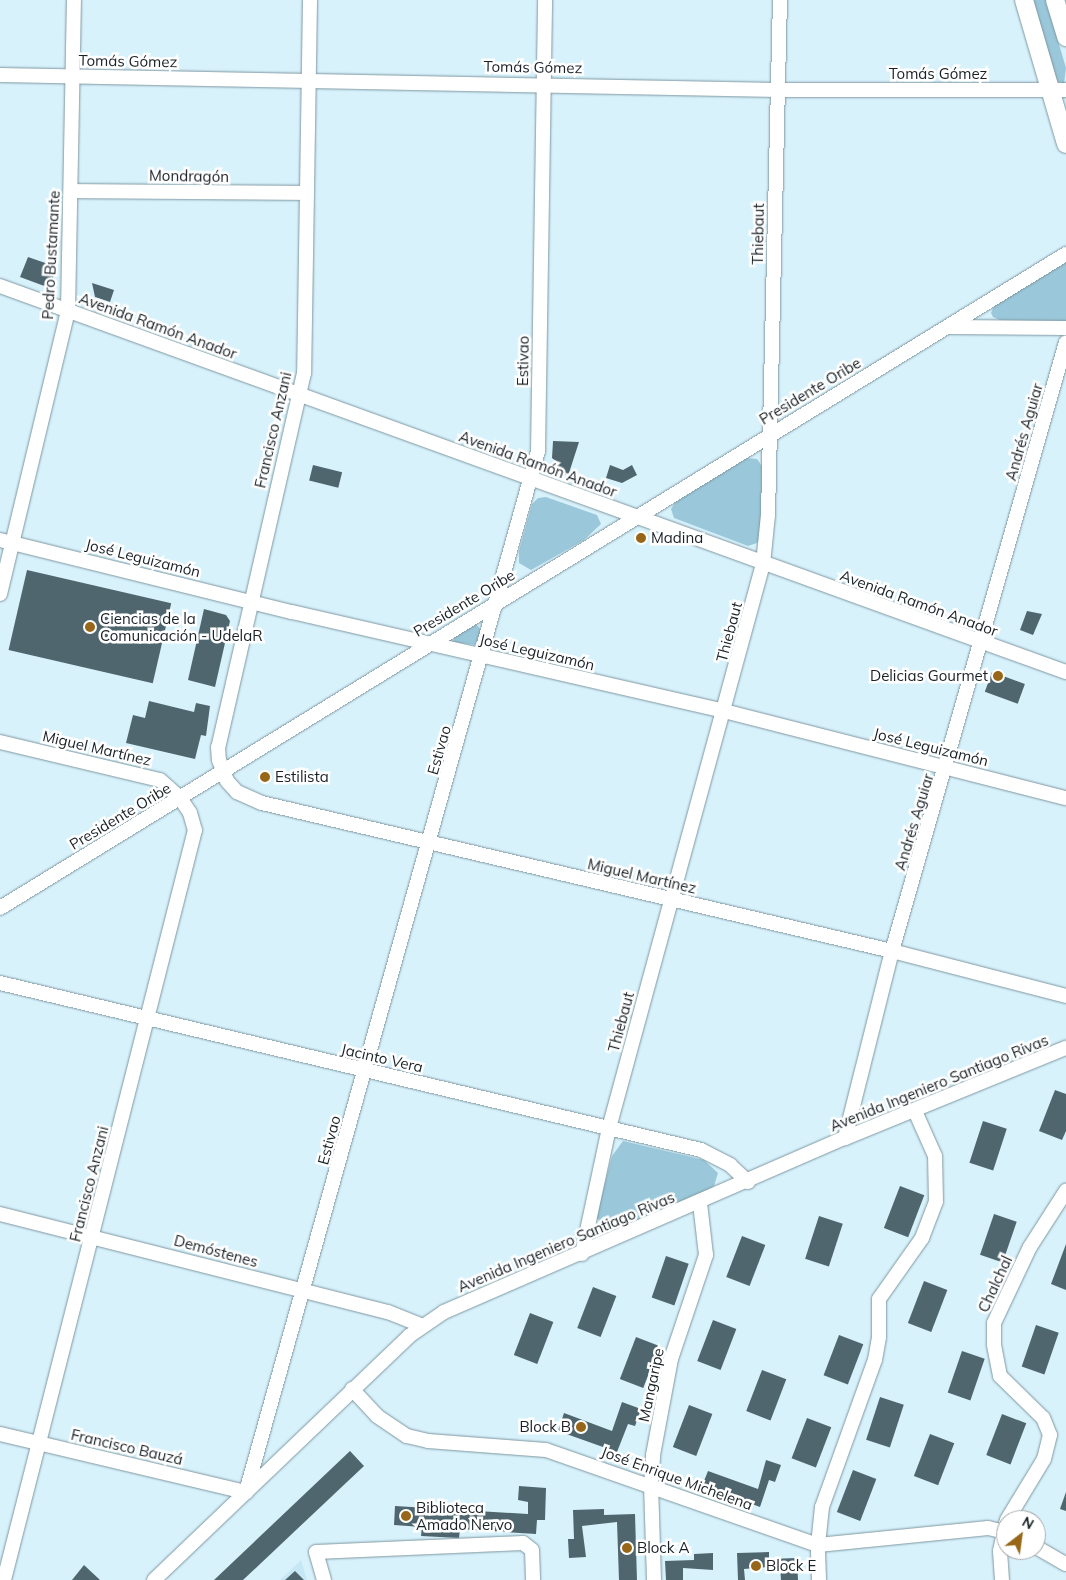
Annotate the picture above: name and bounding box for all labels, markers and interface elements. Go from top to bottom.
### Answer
street label: Tomás Gómez [79,51,177,71]
street label: Tomás Gómez [484,57,582,77]
street label: Tomás Gómez [889,65,987,83]
street label: Mondragón [149,166,229,186]
street label: Pedro Bustamante [39,190,63,320]
street label: Thiebaut [748,203,768,265]
street label: Avenida Ramón Anador [77,289,239,363]
street label: Estivao [514,336,532,386]
street label: Presidente Oribe [756,354,864,428]
street label: Francisco Anzani [251,370,295,490]
street label: Andrés Aguiar [1002,381,1046,483]
street label: Avenida Ramón Anador [457,427,619,501]
place label: Madina [651,529,703,547]
marker: Madina [635,532,647,544]
street label: José Leguizamón [84,535,202,581]
street label: Presidente Oribe [410,566,518,640]
street label: Avenida Ramón Anador [838,566,1000,640]
street label: Thiebaut [712,600,746,664]
place label: Ciencias de la Comunicación - UdelaR [100,609,263,644]
marker: Ciencias de la Comunicación - UdelaR [84,621,96,633]
street label: José Leguizamón [478,630,596,674]
place label: Delicias Gourmet [870,667,988,685]
marker: Delicias Gourmet [992,670,1004,682]
street label: Estivao [423,723,455,777]
street label: José Leguizamón [872,724,990,770]
street label: Miguel Martínez [41,727,153,769]
place label: Estilista [275,768,329,786]
marker: Estilista [259,771,271,783]
street label: Andrés Aguiar [891,771,937,873]
street label: Presidente Oribe [66,779,174,853]
street label: Miguel Martínez [586,855,698,897]
street label: Thiebaut [604,990,638,1054]
street label: Avenida Ingeniero Santiago Rivas [827,1031,1051,1135]
street label: Jacinto Vera [339,1040,425,1076]
street label: Estivao [314,1113,344,1167]
street label: Francisco Anzani [66,1124,112,1244]
street label: Avenida Ingeniero Santiago Rivas [455,1188,677,1296]
street label: Demóstenes [172,1231,260,1271]
street label: Chalchal [974,1253,1016,1315]
street label: Mangaripe [634,1347,668,1423]
place label: Block B [519,1418,571,1436]
marker: Block B [575,1421,587,1433]
street label: Francisco Bauzá [69,1425,185,1469]
street label: José Enrique Michelena [599,1442,755,1514]
place label: Biblioteca Amado Nervo [416,1498,512,1533]
marker: Biblioteca Amado Nervo [400,1510,412,1522]
north arrow [996,1510,1046,1560]
text: N [1019,1512,1037,1533]
place label: Block A [637,1539,689,1557]
marker: Block A [621,1542,633,1554]
place label: Block E [766,1557,816,1575]
marker: Block E [750,1560,762,1572]

